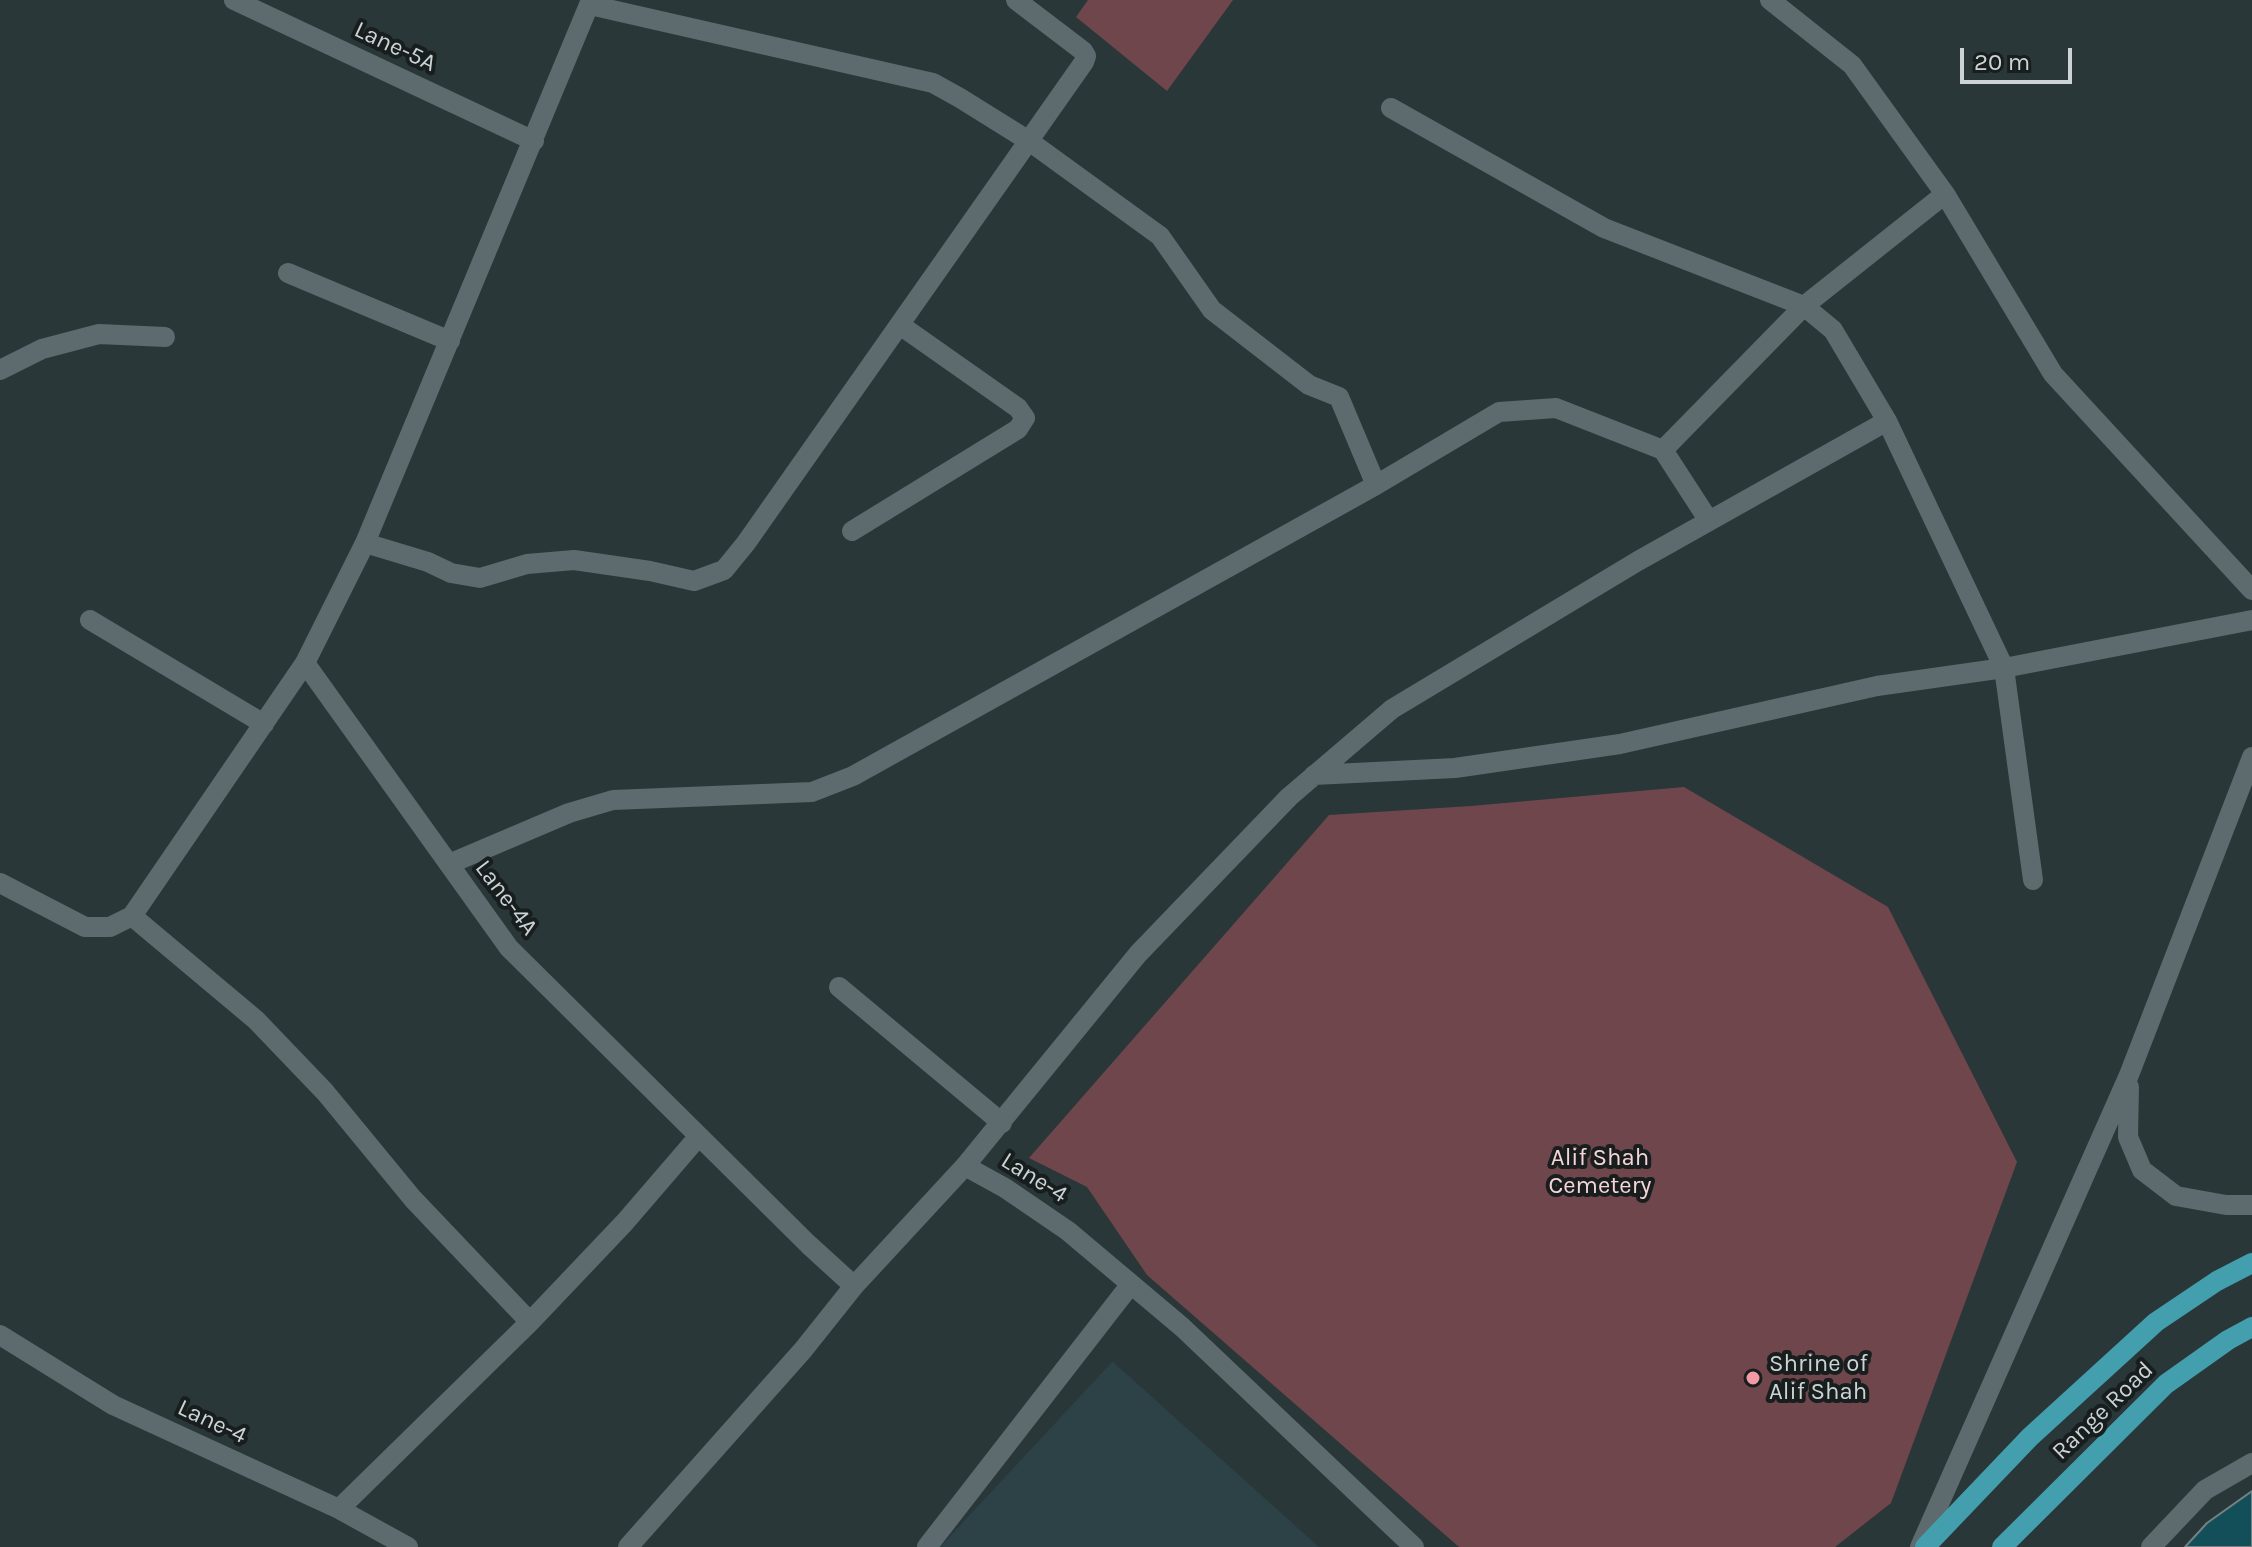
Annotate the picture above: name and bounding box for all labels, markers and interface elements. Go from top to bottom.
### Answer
street label: Lane-5A [350,16,440,78]
scale bar [1964,32,2076,82]
text: 20 m [1974,48,2030,76]
street label: Lane-4A [468,855,544,941]
park label: Alif Shah Cemetery [1548,1144,1652,1200]
street label: Lane-4 [995,1146,1073,1210]
place label: Shrine of Alif Shah [1769,1350,1868,1406]
street label: Range Road [2047,1356,2159,1466]
marker: Shrine of Alif Shah [1744,1369,1762,1387]
street label: Lane-4 [173,1394,251,1450]

